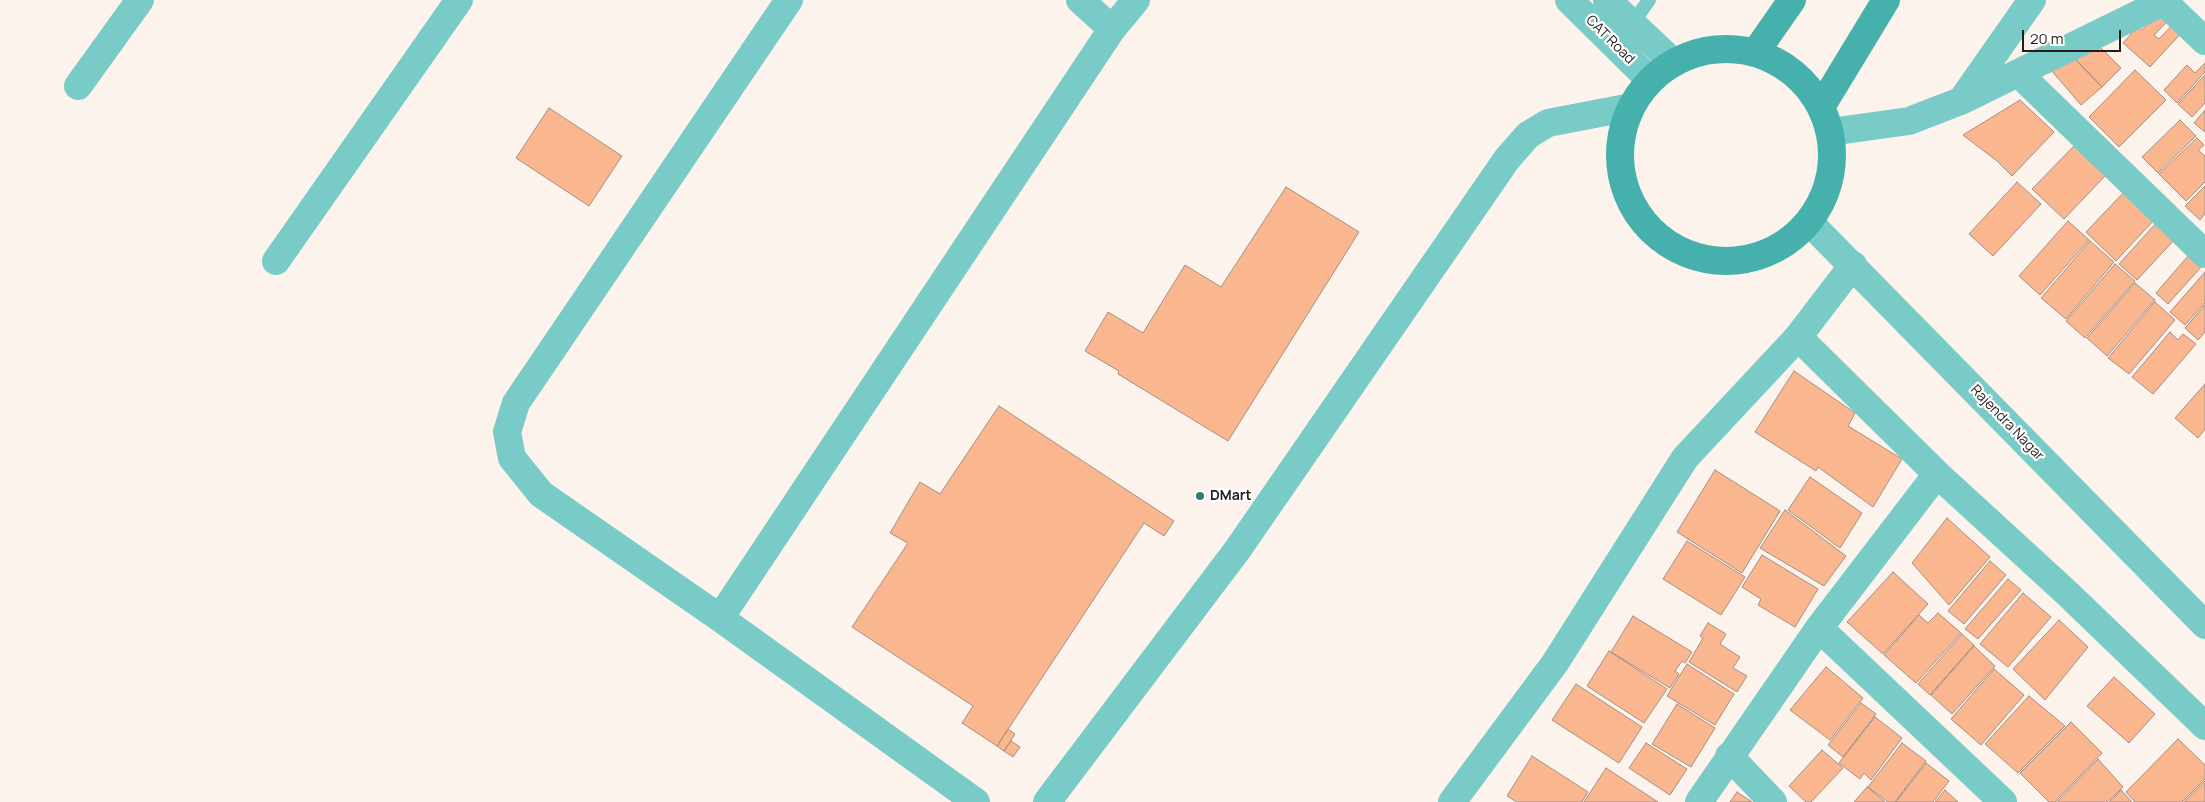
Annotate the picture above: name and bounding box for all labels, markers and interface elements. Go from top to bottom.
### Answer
street label: CAT Road [1582,12,1638,68]
scale bar [2025,20,2124,52]
text: 20 m [2030,28,2063,49]
street label: Rajendra Nagar [1967,382,2047,464]
place label: DMart [1210,488,1251,504]
marker: DMart [1194,490,1206,502]

